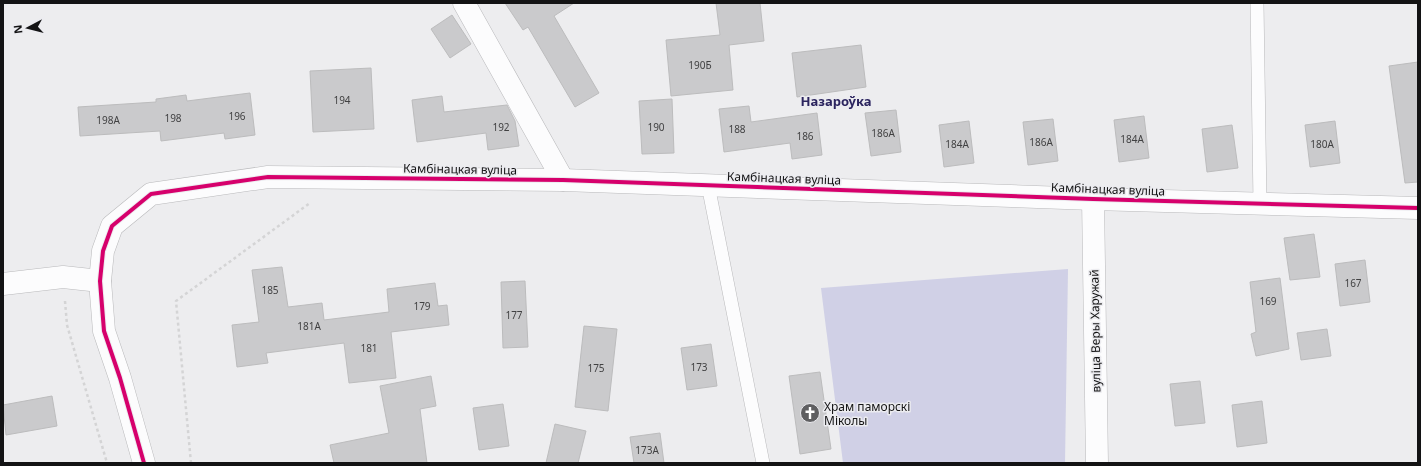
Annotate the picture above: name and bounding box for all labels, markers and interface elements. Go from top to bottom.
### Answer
north arrow [8,8,48,48]
text: N [10,24,26,35]
house number: 190Б [688,58,712,72]
district label: Назароўка [800,92,872,110]
house number: 194 [333,93,351,107]
house number: 196 [228,109,246,123]
house number: 198 [164,111,182,125]
house number: 198А [96,113,120,127]
house number: 192 [492,120,510,134]
house number: 190 [647,120,665,134]
house number: 188 [728,122,746,136]
house number: 186А [871,126,895,140]
house number: 186 [796,129,814,143]
house number: 184А [1120,132,1144,146]
house number: 186А [1029,135,1053,149]
house number: 184А [945,137,969,151]
house number: 180А [1310,137,1334,151]
street label: Камбінацкая вуліца [403,160,517,178]
street label: Камбінацкая вуліца [727,168,841,188]
street label: Камбінацкая вуліца [1051,179,1165,199]
street label: вуліца Веры Харужай [1085,269,1105,393]
house number: 167 [1344,276,1362,290]
house number: 185 [261,283,279,297]
house number: 169 [1259,294,1277,308]
house number: 179 [413,299,431,313]
house number: 177 [505,308,523,322]
house number: 181А [297,319,321,333]
house number: 181 [360,341,378,355]
house number: 173 [690,360,708,374]
house number: 175 [587,361,605,375]
place label: Храм паморскі Міколы [824,398,910,429]
church icon: Храм паморскі Міколы [799,402,821,424]
house number: 173А [635,443,659,457]

